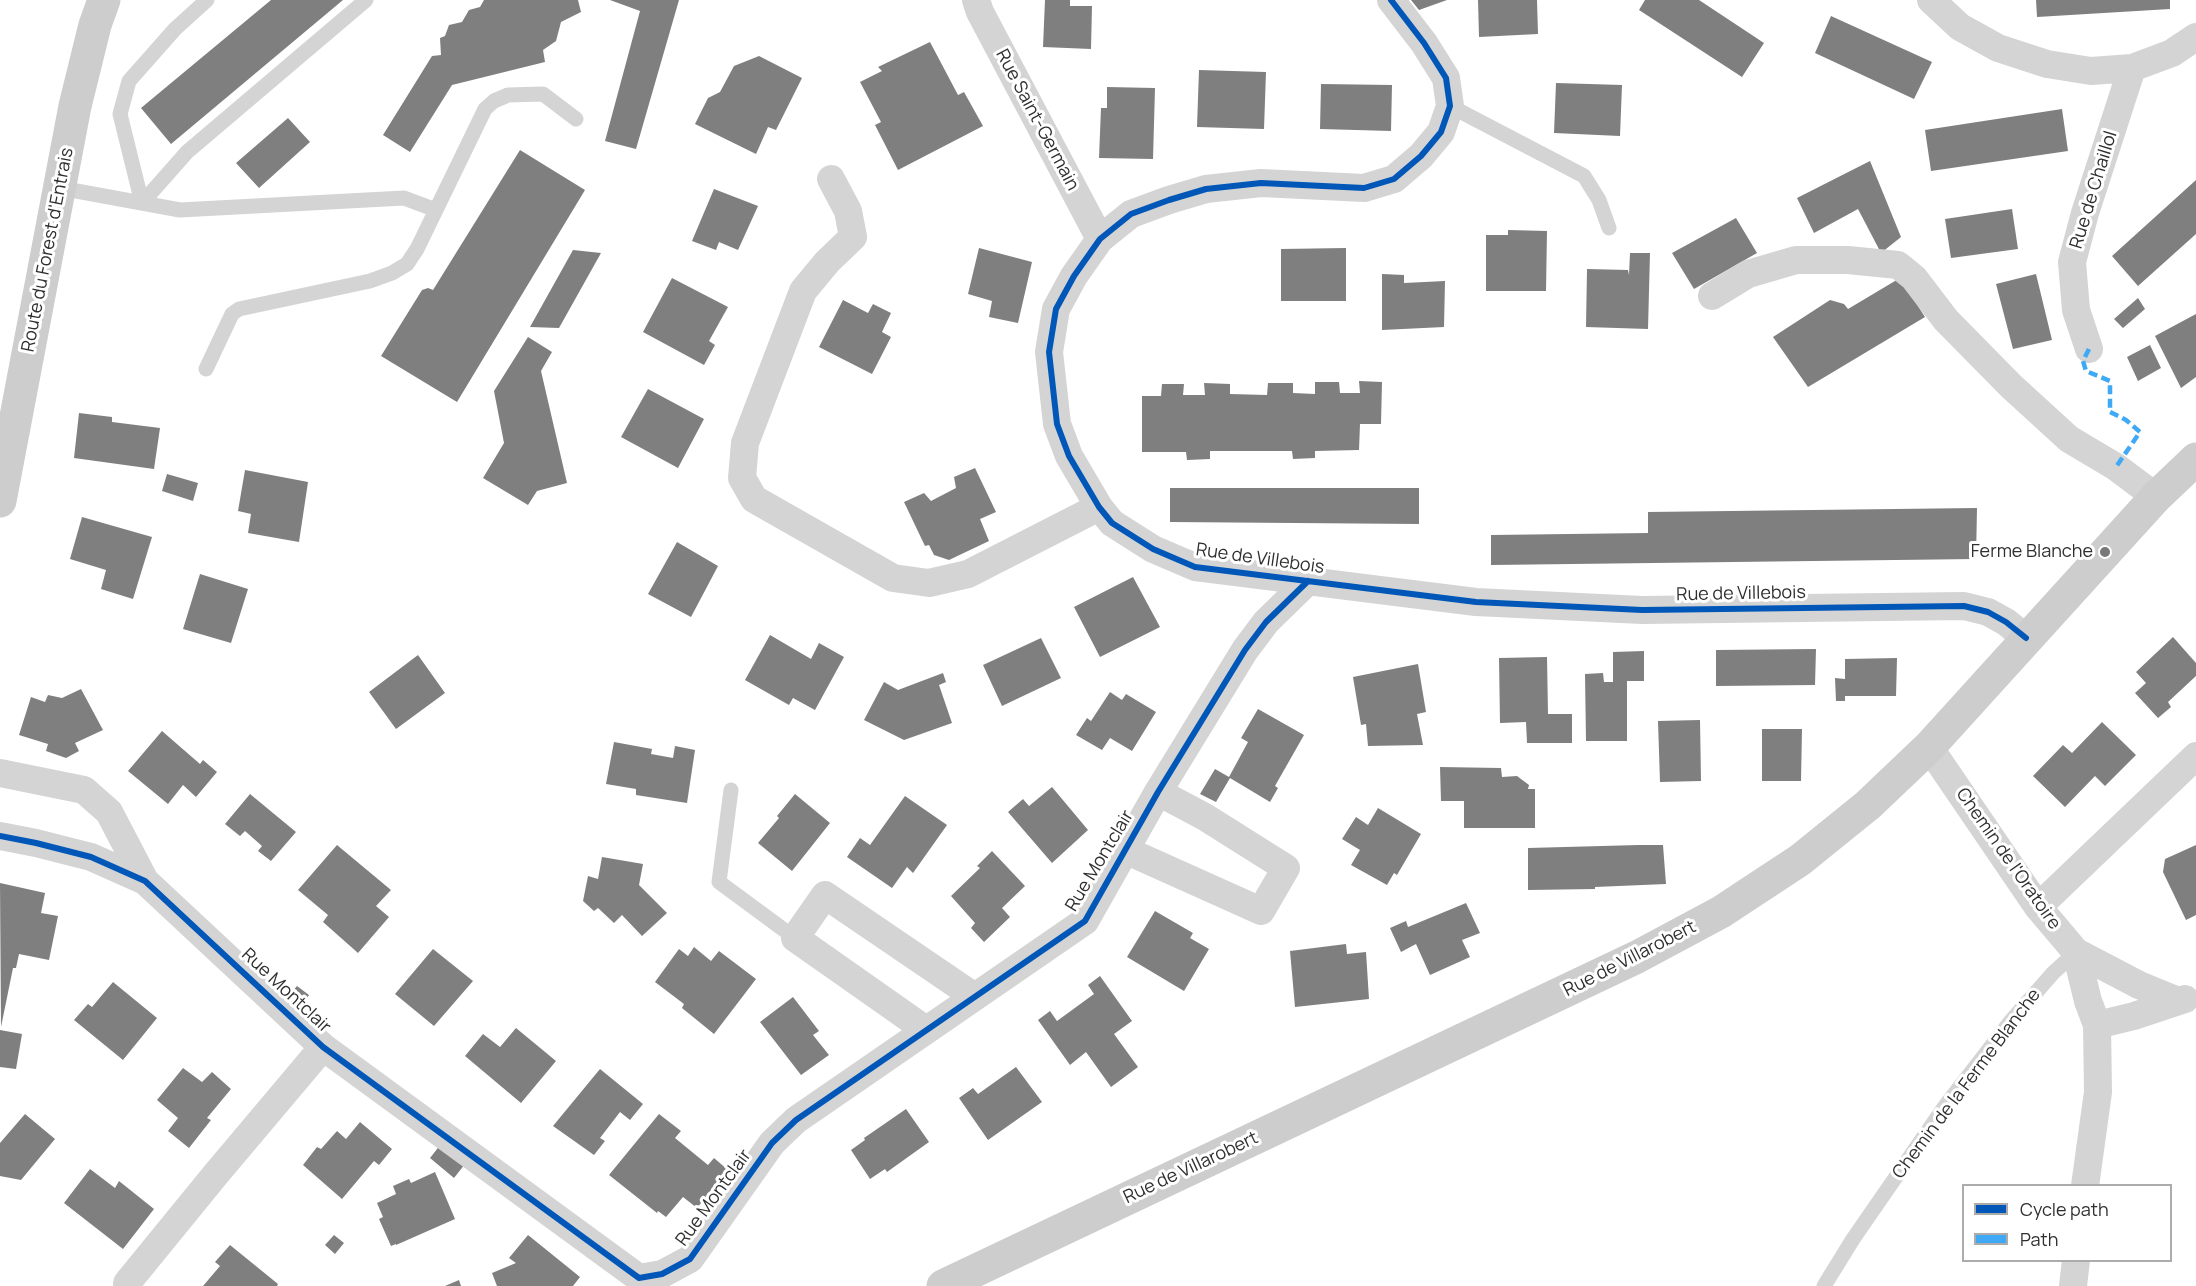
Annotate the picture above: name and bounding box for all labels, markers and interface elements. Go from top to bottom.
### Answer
street label: Rue Saint-Germain [991,46,1083,194]
street label: Rue de Chaillol [2066,129,2122,251]
street label: Route du Forest d'Entrais [18,146,78,354]
street label: Rue de Villebois [1194,539,1326,579]
place label: Ferme Blanche [1971,541,2093,563]
marker: Ferme Blanche [2098,545,2112,559]
street label: Rue de Villebois [1676,582,1806,606]
street label: Chemin de l'Oratoire [1951,784,2065,934]
street label: Rue Montclair [1061,807,1139,915]
street label: Rue de Villarobert [1560,916,1700,1002]
street label: Rue Montclair [237,944,335,1038]
street label: Chemin de la Ferme Blanche [1888,985,2046,1183]
street label: Rue de Villarobert [1120,1127,1262,1209]
street label: Rue Montclair [672,1146,756,1250]
legend [1962,1184,2172,1262]
text: Cycle path [2020,1197,2109,1221]
text: Path [2020,1227,2058,1251]

